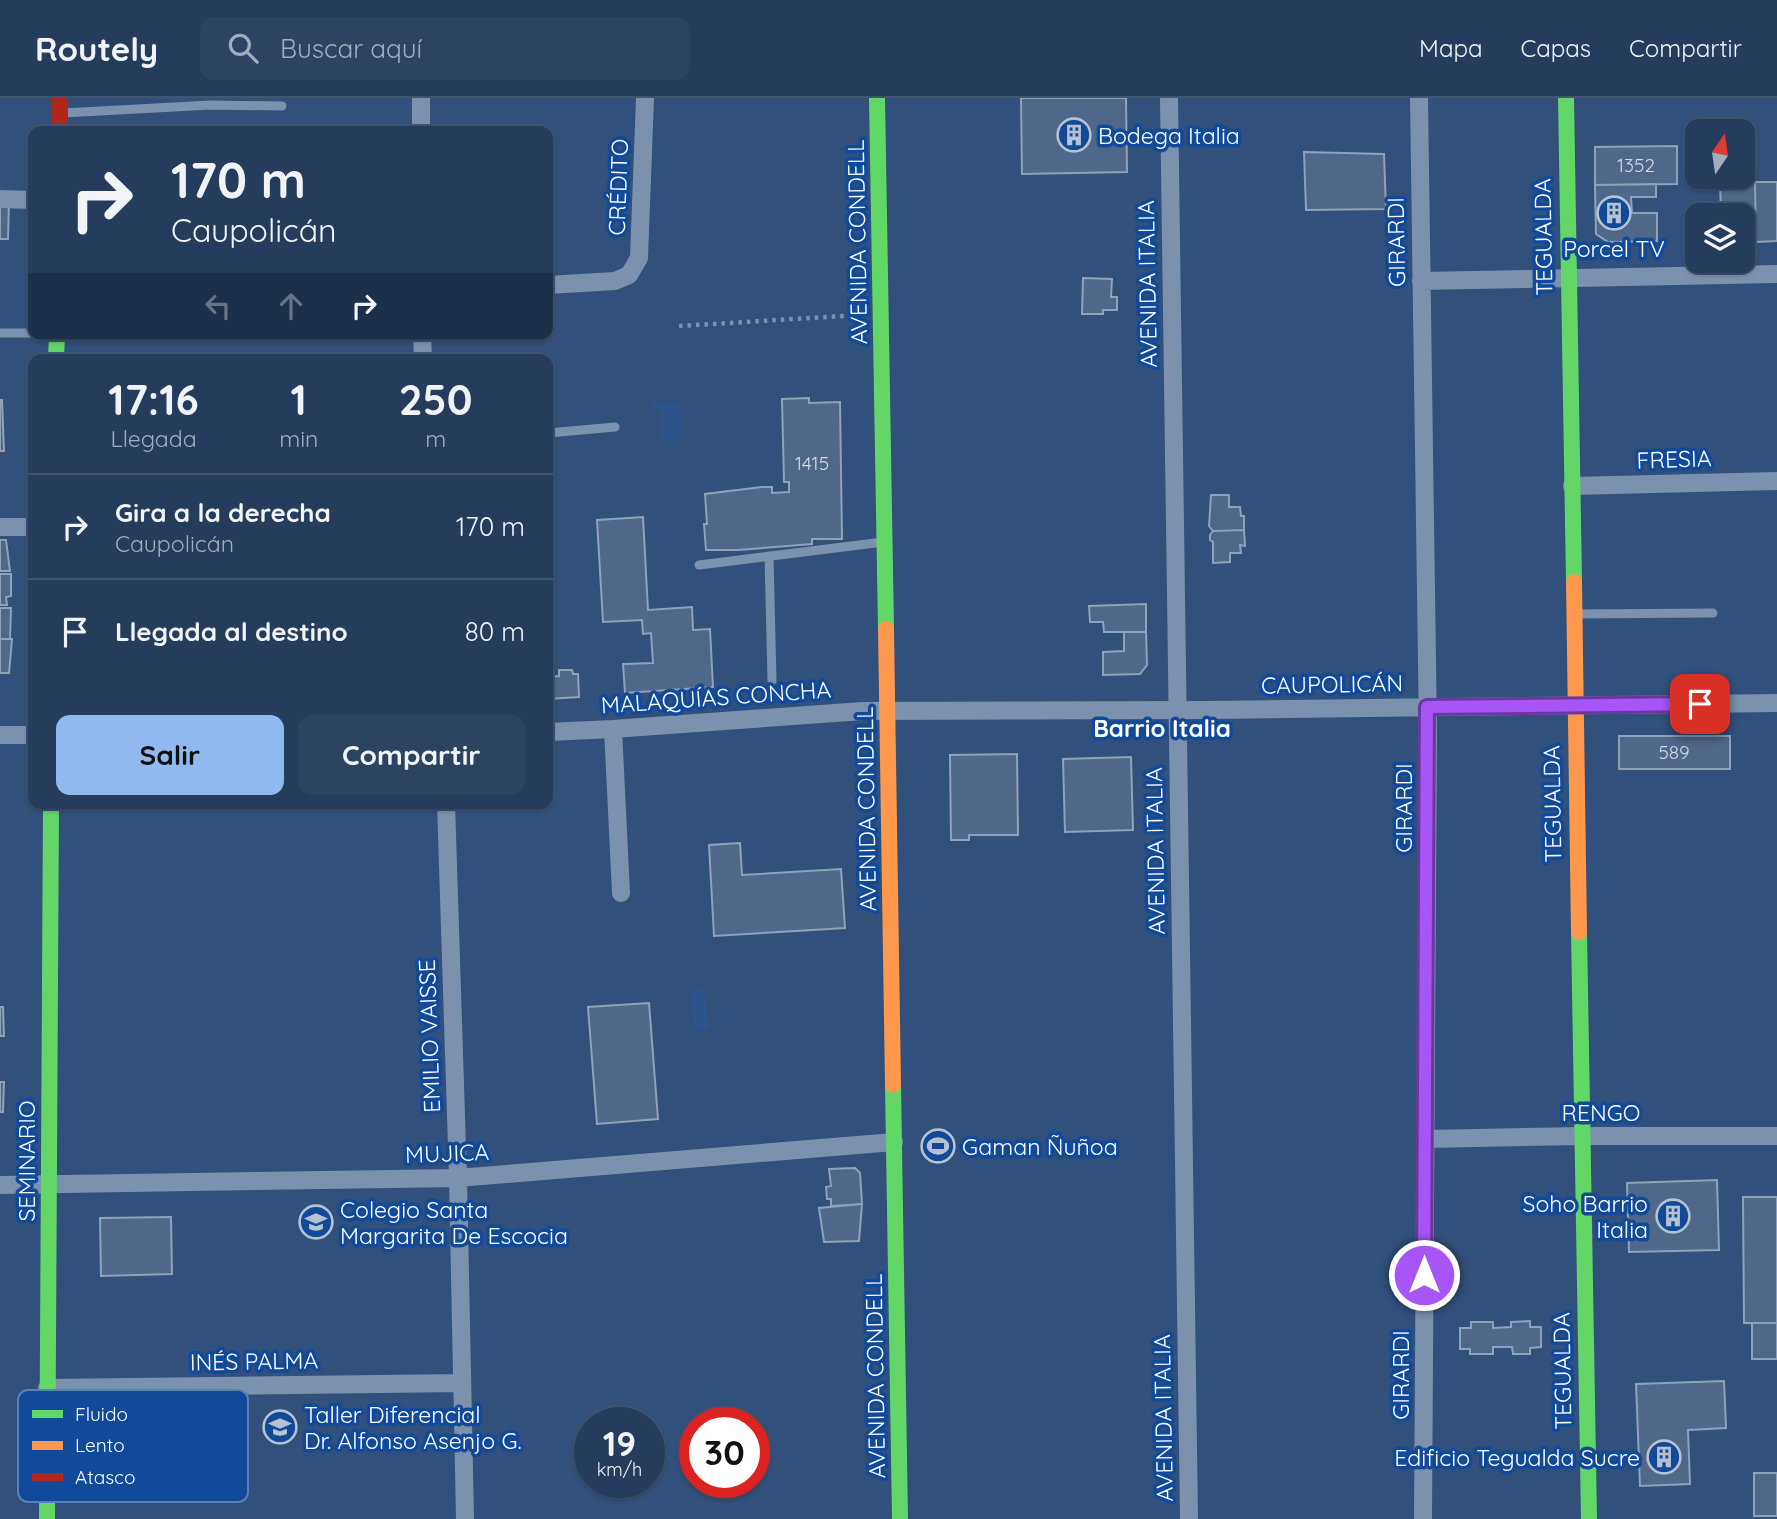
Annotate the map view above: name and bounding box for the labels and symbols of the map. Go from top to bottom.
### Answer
building icon: Bodega Italia [1055,116,1093,154]
north arrow [1685,119,1755,189]
place label: Bodega Italia [1098,121,1240,150]
street label: CRÉDITO [602,138,634,236]
street label: AVENIDA CONDELL [841,139,873,345]
house number: 1352 [1617,153,1655,177]
street label: TEGUALDA [1527,178,1559,296]
building icon: Porcel TV [1595,194,1633,232]
street label: GIRARDI [1381,197,1411,287]
street label: AVENIDA ITALIA [1131,200,1163,368]
place label: Porcel TV [1563,234,1665,263]
street label: FRESIA [1636,443,1712,475]
house number: 1415 [795,451,829,475]
street label: CAUPOLICÁN [1261,668,1403,700]
street label: MALAQUÍAS CONCHA [600,674,832,720]
pin [1670,674,1730,734]
street label: AVENIDA CONDELL [850,706,882,912]
district label: Barrio Italia [1093,713,1231,743]
house number: 589 [1658,740,1690,764]
street label: TEGUALDA [1536,745,1568,863]
street label: GIRARDI [1389,763,1418,853]
street label: AVENIDA ITALIA [1139,767,1171,935]
street label: EMILIO VAISSE [412,959,446,1113]
street label: RENGO [1562,1098,1640,1127]
street label: SEMINARIO [12,1100,41,1222]
sports icon: Gaman Ñuñoa [919,1127,957,1165]
place label: Gaman Ñuñoa [962,1132,1118,1161]
street label: MUJICA [405,1137,490,1169]
place label: Soho Barrio Italia [1523,1189,1648,1244]
place label: Colegio Santa Margarita De Escocia [340,1195,568,1250]
building icon: Soho Barrio Italia [1654,1197,1692,1235]
school or university icon: Colegio Santa Margarita De Escocia [297,1203,335,1241]
position arrow [1387,1238,1461,1312]
street label: AVENIDA CONDELL [859,1273,891,1479]
street label: TEGUALDA [1546,1312,1578,1430]
street label: GIRARDI [1386,1330,1415,1420]
street label: AVENIDA ITALIA [1147,1334,1179,1502]
street label: INÉS PALMA [189,1345,319,1377]
legend [18,1390,248,1502]
place label: Taller Diferencial Dr. Alfonso Asenjo G. [304,1400,522,1455]
text: Fluido [75,1402,128,1426]
speed limit sign: 30 [679,1407,770,1498]
school or university icon: Taller Diferencial Dr. Alfonso Asenjo G. [261,1408,299,1446]
text: Lento [75,1433,125,1457]
building icon: Edificio Tegualda Sucre [1645,1438,1683,1476]
place label: Edificio Tegualda Sucre [1394,1443,1640,1472]
text: Atasco [75,1465,135,1489]

